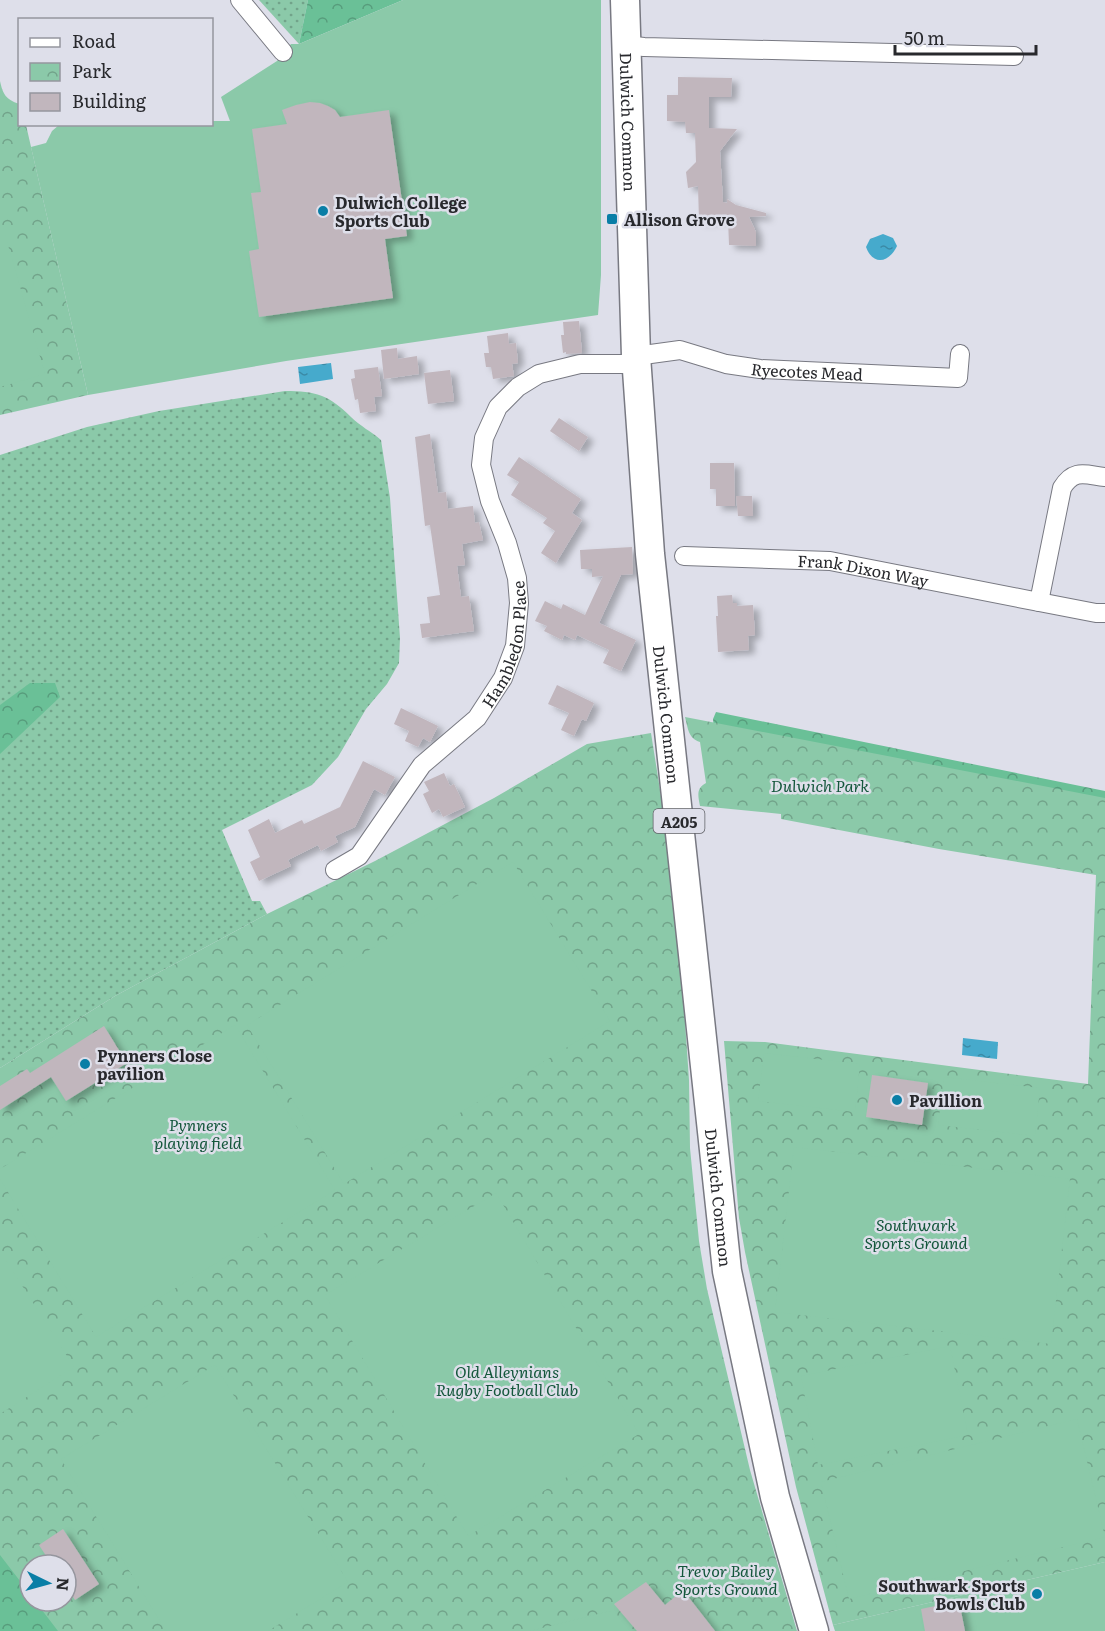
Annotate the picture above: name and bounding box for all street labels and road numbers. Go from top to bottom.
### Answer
street label: Dulwich Common [615,52,643,192]
street label: Ryecotes Mead [750,356,864,386]
street label: Frank Dixon Way [797,548,931,592]
street label: Hambledon Place [475,580,531,712]
street label: Dulwich Common [648,644,687,785]
road number: A205 [654,809,704,833]
street label: Dulwich Common [700,1127,739,1269]

